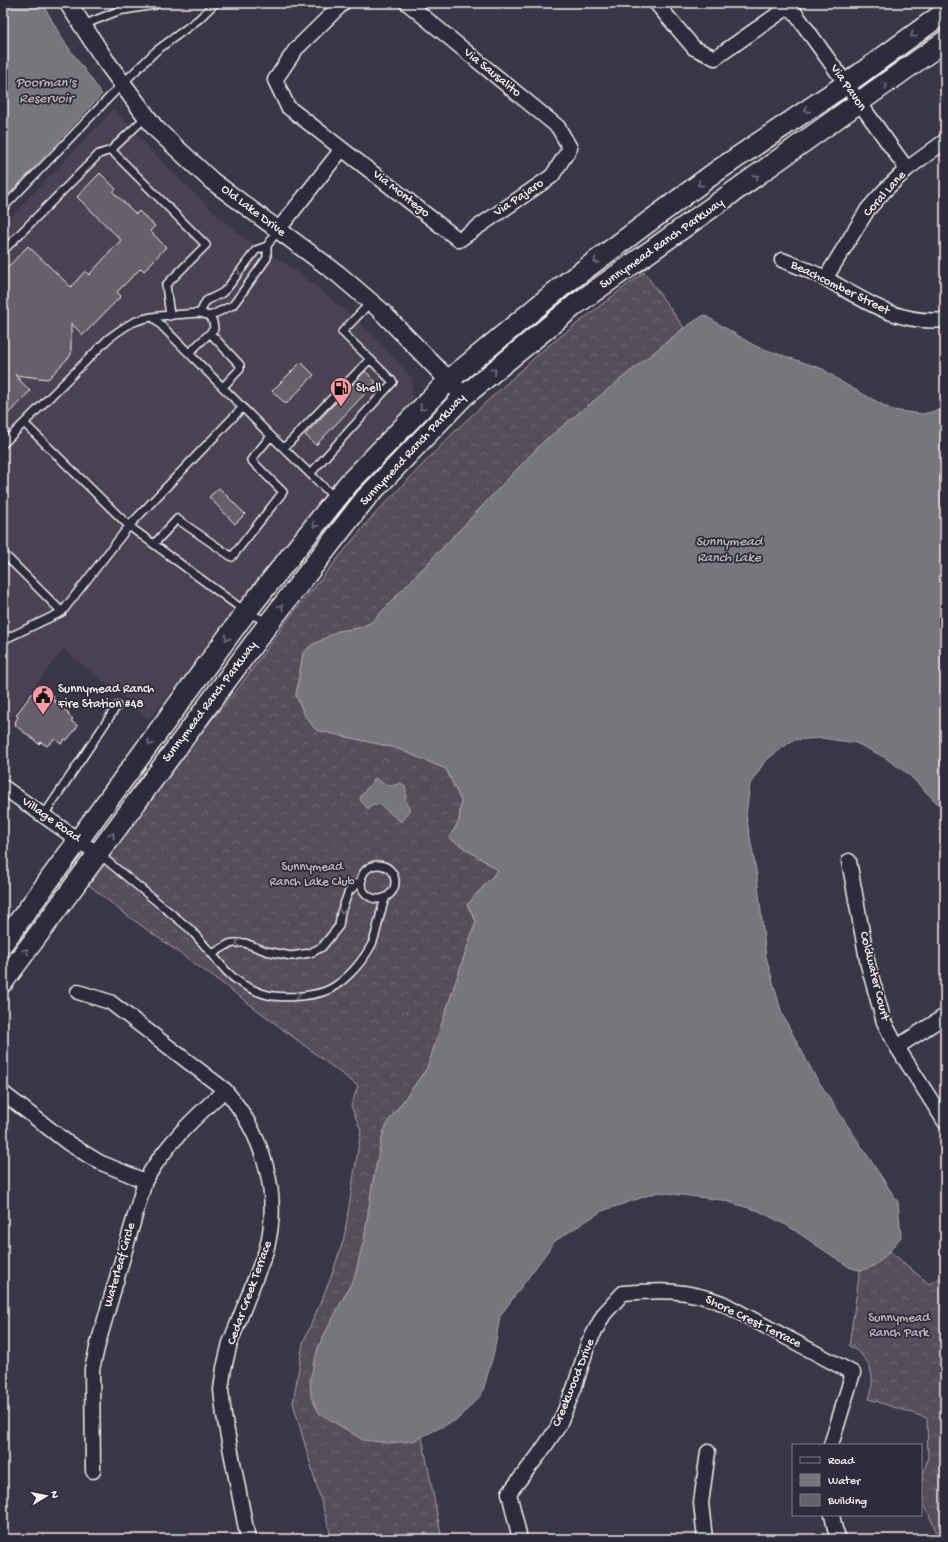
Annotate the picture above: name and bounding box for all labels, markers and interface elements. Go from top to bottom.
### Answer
one-way arrow [911,30,918,37]
street label: Via Sausalito [460,45,524,101]
street label: Via Pavon [826,61,870,115]
water label: Poorman's Reservoir [16,75,78,108]
one-way arrow [880,83,887,90]
one-way arrow [804,105,811,113]
street label: Via Montego [369,166,433,221]
street label: Coral Lane [861,168,910,220]
one-way arrow [752,174,759,181]
street label: Via Pajaro [490,176,547,221]
one-way arrow [698,179,705,186]
street label: Old Lake Drive [218,182,289,240]
street label: Sunnymead Ranch Parkway [597,195,727,293]
one-way arrow [593,256,600,263]
street label: Beachcomber Street [787,257,893,319]
one-way arrow [237,268,245,275]
one-way arrow [490,368,497,375]
fuel station icon: Shell [328,375,354,408]
place label: Shell [356,381,382,396]
street label: Sunnymead Ranch Parkway [357,390,469,509]
one-way arrow [419,403,426,411]
one-way arrow [313,520,320,527]
water label: Sunnymead Ranch Lake [696,534,764,567]
one-way arrow [277,604,284,611]
one-way arrow [224,634,232,641]
street label: Sunnymead Ranch Parkway [160,638,261,766]
place label: Sunnymead Ranch Fire Station #48 [57,682,154,712]
public building icon: Sunnymead Ranch Fire Station #48 [30,683,56,716]
one-way arrow [147,739,155,746]
street label: Village Road [18,794,85,847]
one-way arrow [107,832,115,839]
park label: Sunnymead Ranch Lake Club [269,860,355,890]
one-way arrow [338,908,346,915]
street label: Coldwater Court [856,930,893,1024]
one-way arrow [235,939,241,948]
one-way arrow [21,948,28,955]
one-way arrow [295,991,301,1000]
street label: Waterleaf Circle [101,1221,139,1309]
street label: Cedar Creek Terrace [224,1239,276,1347]
street label: Shore Crest Terrace [703,1292,804,1352]
park label: Sunnymead Ranch Park [868,1311,931,1341]
street label: Creekwood Drive [550,1337,599,1429]
legend [792,1444,922,1516]
text: Road [828,1455,855,1469]
text: Water [828,1475,862,1489]
north arrow [26,1476,66,1516]
text: N [47,1490,60,1499]
text: Building [827,1495,867,1509]

